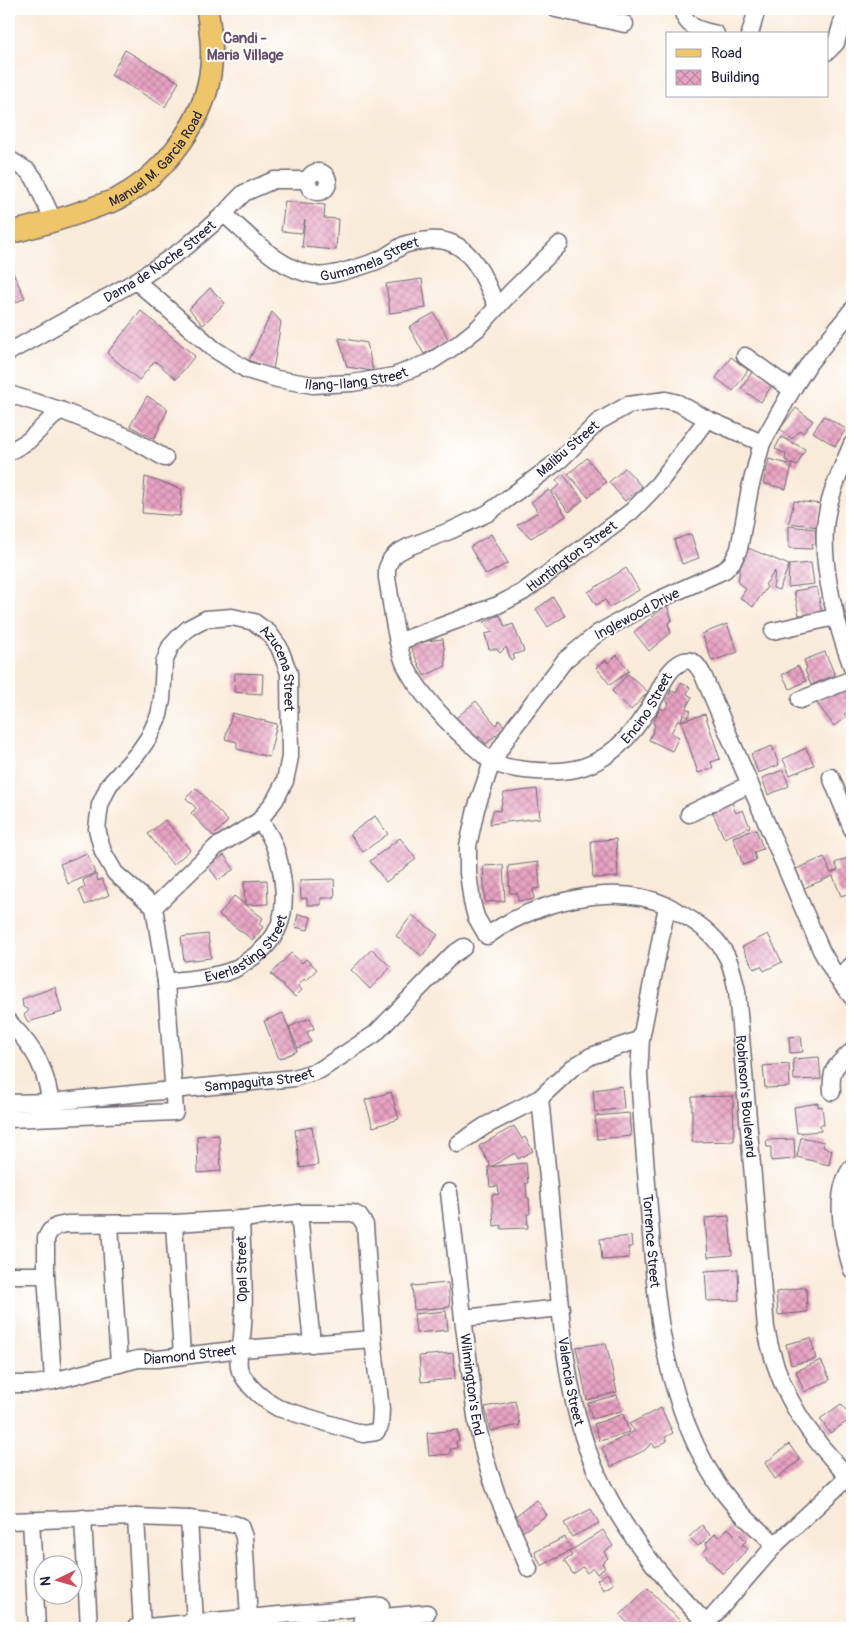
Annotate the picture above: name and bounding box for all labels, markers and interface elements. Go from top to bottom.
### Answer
district label: Candi - Maria Village [207,29,284,65]
legend [666,32,828,98]
text: Road [711,44,742,63]
text: Building [711,68,759,87]
street label: Manuel M. Garcia Road [106,108,206,210]
street label: Dama de Noche Street [100,216,219,306]
street label: Gumamela Street [319,233,420,284]
street label: Ilang-Ilang Street [303,363,410,394]
street label: Malibu Street [533,417,603,481]
street label: Huntington Street [523,517,620,595]
street label: Inglewood Drive [592,585,682,643]
street label: Azucena Street [257,621,298,712]
street label: Encino Street [617,669,676,747]
street label: Everlasting Street [203,912,291,985]
street label: Robinson's Boulevard [732,1034,760,1159]
street label: Sampaguita Street [203,1064,316,1095]
street label: Torrence Street [639,1193,664,1289]
street label: Opal Street [233,1235,251,1302]
street label: Wilmington's End [457,1333,488,1437]
street label: Valencia Street [555,1336,588,1428]
street label: Diamond Street [143,1341,237,1368]
north arrow [32,1554,82,1604]
text: N [37,1576,54,1587]

